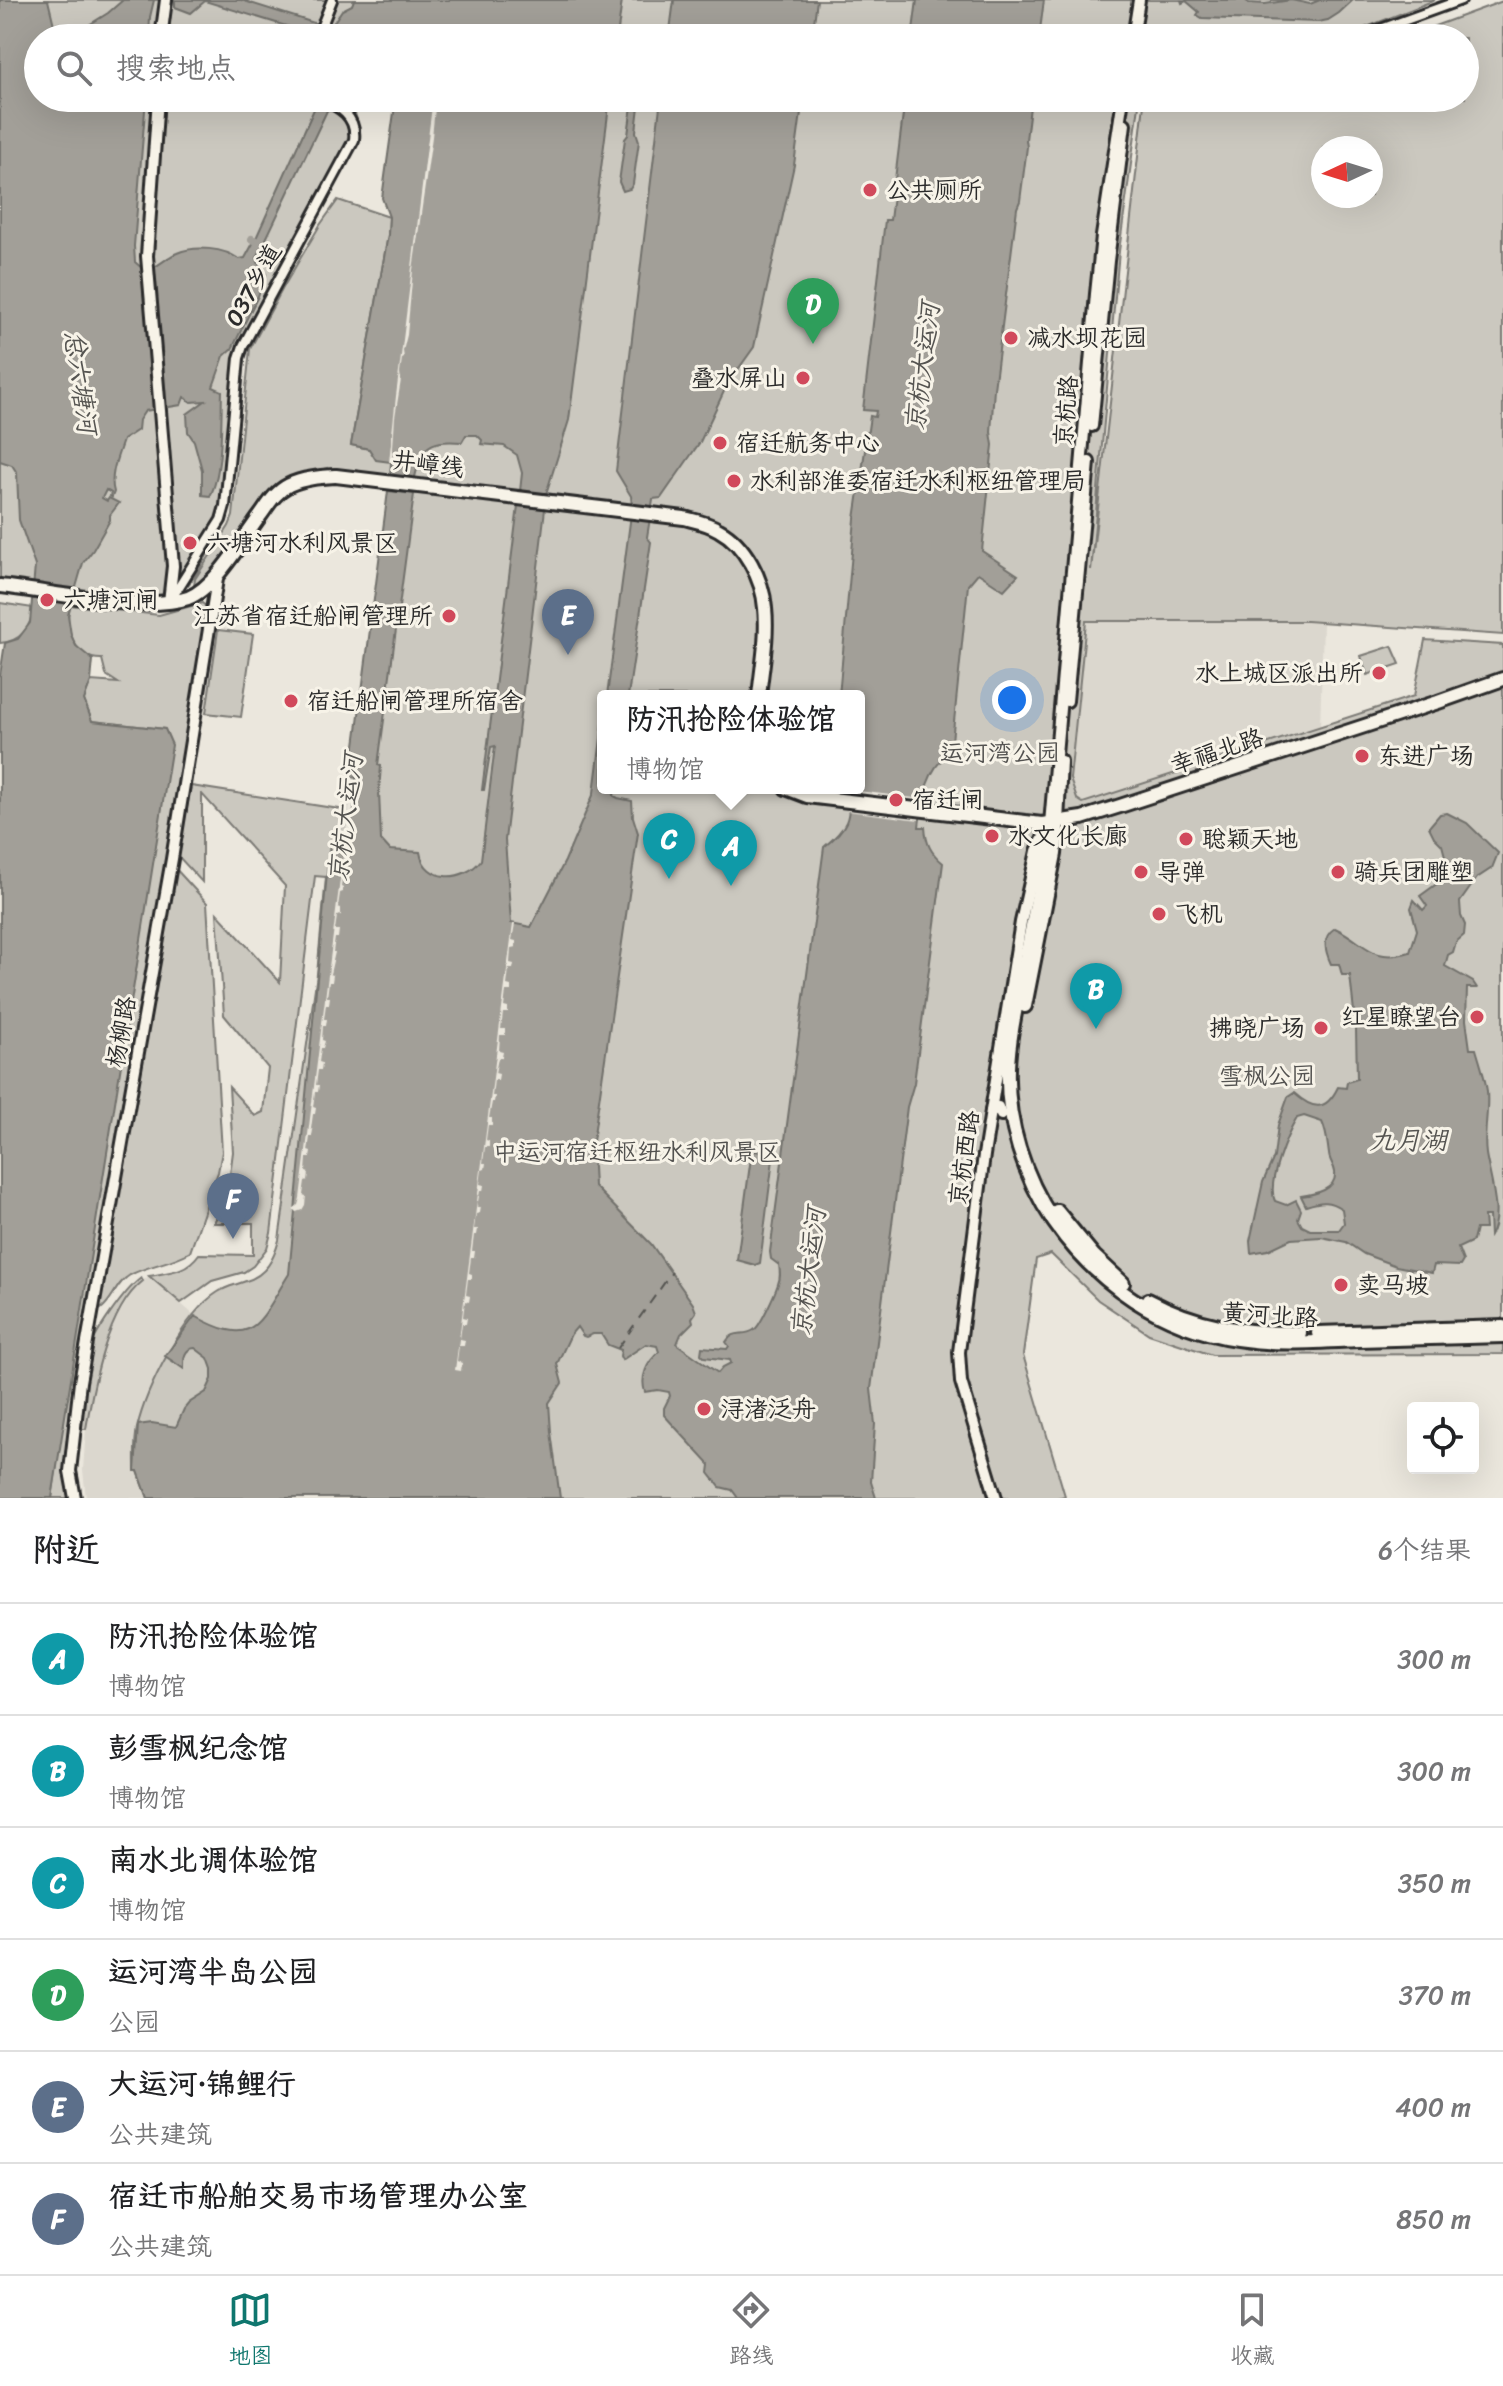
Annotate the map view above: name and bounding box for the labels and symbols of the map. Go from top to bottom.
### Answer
north arrow [1311,136,1383,208]
place label: 公共厕所 [886,169,982,211]
marker: 公共厕所 [861,181,879,199]
street label: 037乡道 [213,235,293,335]
pin: D [787,278,839,344]
water label: 京杭大运河 [891,296,953,434]
place label: 减水坝花园 [1027,317,1147,359]
water label: 总六塘河 [51,327,112,441]
marker: 减水坝花园 [1002,329,1020,347]
place label: 叠水屏山 [691,357,787,399]
marker: 叠水屏山 [794,369,812,387]
street label: 京杭路 [1042,373,1090,449]
place label: 宿迁航务中心 [736,422,880,464]
marker: 宿迁航务中心 [711,434,729,452]
street label: 井嶂线 [390,439,466,489]
place label: 水利部淮委宿迁水利枢纽管理局 [750,460,1086,502]
marker: 水利部淮委宿迁水利枢纽管理局 [725,472,743,490]
place label: 六塘河水利风景区 [206,522,398,564]
marker: 六塘河水利风景区 [181,534,199,552]
place label: 六塘河闸 [63,579,159,621]
pin: E [542,589,594,655]
marker: 六塘河闸 [38,591,56,609]
place label: 江苏省宿迁船闸管理所 [193,595,433,637]
marker: 江苏省宿迁船闸管理所 [440,607,458,625]
place label: 水上城区派出所 [1195,652,1363,694]
marker: 水上城区派出所 [1370,664,1388,682]
place label: 宿迁船闸管理所宿舍 [307,680,523,722]
your location [992,680,1032,720]
marker: 宿迁船闸管理所宿舍 [282,692,300,710]
street label: 幸福北路 [1165,716,1269,786]
park label: 运河湾公园 [940,732,1060,774]
place label: 东进广场 [1378,735,1474,777]
water label: 京杭大运河 [314,747,376,885]
marker: 东进广场 [1353,747,1371,765]
place label: 宿迁闸 [912,779,984,821]
marker: 宿迁闸 [887,791,905,809]
pin: C [643,813,695,879]
place label: 水文化长廊 [1008,815,1128,857]
place label: 聪颖天地 [1202,818,1298,860]
pin: A [705,820,757,886]
marker: 水文化长廊 [983,827,1001,845]
marker: 聪颖天地 [1177,830,1195,848]
place label: 导弹 [1157,851,1205,893]
place label: 骑兵团雕塑 [1354,851,1474,893]
marker: 导弹 [1132,863,1150,881]
marker: 骑兵团雕塑 [1329,863,1347,881]
place label: 飞机 [1175,893,1223,935]
marker: 飞机 [1150,905,1168,923]
pin: B [1070,963,1122,1029]
street label: 杨柳路 [94,993,148,1071]
place label: 红星瞭望台 [1341,996,1461,1038]
place label: 拂晓广场 [1209,1007,1305,1049]
marker: 红星瞭望台 [1468,1008,1486,1026]
marker: 拂晓广场 [1312,1019,1330,1037]
park label: 雪枫公园 [1219,1055,1315,1097]
street label: 京杭西路 [937,1108,991,1208]
water label: 九月湖 [1369,1117,1450,1163]
park label: 中运河宿迁枢纽水利风景区 [493,1131,781,1173]
pin: F [207,1173,259,1239]
water label: 京杭大运河 [777,1201,839,1339]
place label: 卖马坡 [1357,1264,1429,1306]
marker: 卖马坡 [1332,1276,1350,1294]
street label: 黄河北路 [1221,1291,1319,1339]
place label: 浔渚泛舟 [720,1388,816,1430]
marker: 浔渚泛舟 [695,1400,713,1418]

